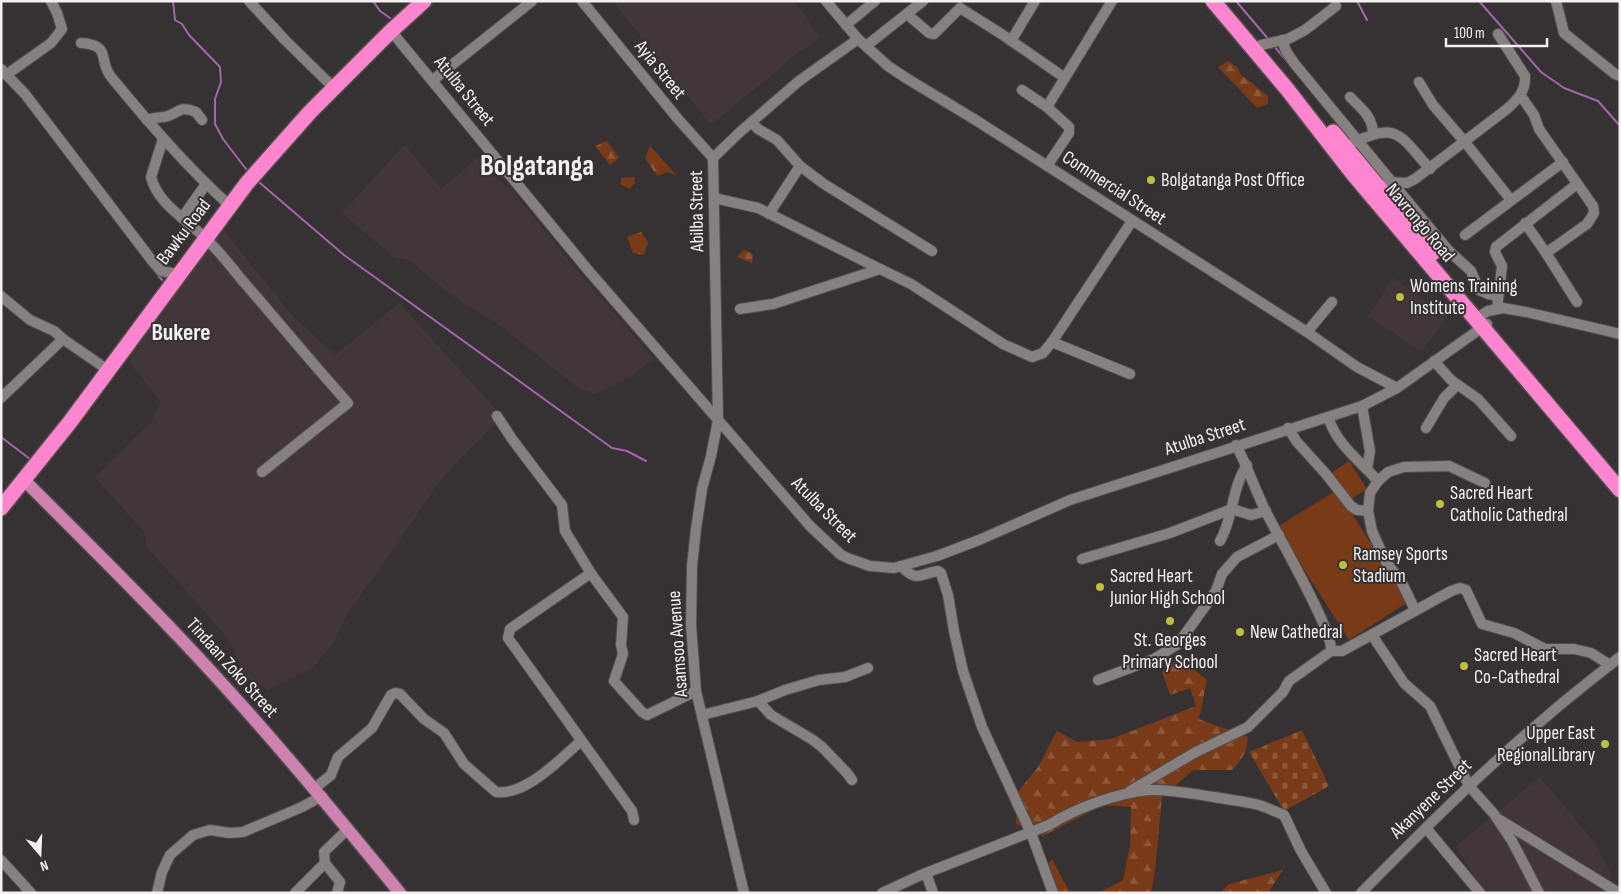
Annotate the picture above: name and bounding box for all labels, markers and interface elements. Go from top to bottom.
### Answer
scale bar [1446,15,1547,47]
text: 100 m [1454,24,1485,43]
street label: Ayia Street [629,35,691,104]
street label: Atulba Street [428,50,499,131]
street label: Commercial Street [1058,146,1170,230]
district label: Bolgatanga [480,149,594,184]
place label: Bolgatanga Post Office [1161,169,1305,192]
street label: Abilba Street [685,170,709,253]
marker: Bolgatanga Post Office [1145,174,1157,186]
street label: Navrongo Road [1381,179,1459,267]
street label: Bawku Road [152,195,216,269]
place label: Womens Training Institute [1410,275,1518,320]
marker: Womens Training Institute [1394,291,1406,303]
district label: Bukere [151,318,211,347]
street label: Atulba Street [1161,413,1249,461]
street label: Atulba Street [786,472,862,548]
place label: Sacred Heart Catholic Cathedral [1450,482,1568,527]
marker: Sacred Heart Catholic Cathedral [1434,498,1446,510]
place label: Ramsey Sports Stadium [1353,543,1448,588]
marker: Ramsey Sports Stadium [1337,559,1349,571]
place label: Sacred Heart Junior High School [1109,565,1225,610]
marker: Sacred Heart Junior High School [1094,581,1106,593]
street label: Asamsoo Avenue [663,590,693,699]
street label: Tindaan Zoko Street [181,613,283,723]
marker: St. Georges Primary School [1164,615,1176,627]
place label: New Cathedral [1250,621,1343,644]
marker: New Cathedral [1234,626,1246,638]
place label: St. Georges Primary School [1122,629,1218,674]
place label: Sacred Heart Co-Cathedral [1474,644,1560,689]
marker: Sacred Heart Co-Cathedral [1458,660,1470,672]
place label: Upper East RegionalLibrary [1497,722,1596,767]
marker: Upper East RegionalLibrary [1599,738,1611,750]
street label: Akanyene Street [1385,754,1477,844]
north arrow [15,829,65,879]
text: N [38,857,50,875]

